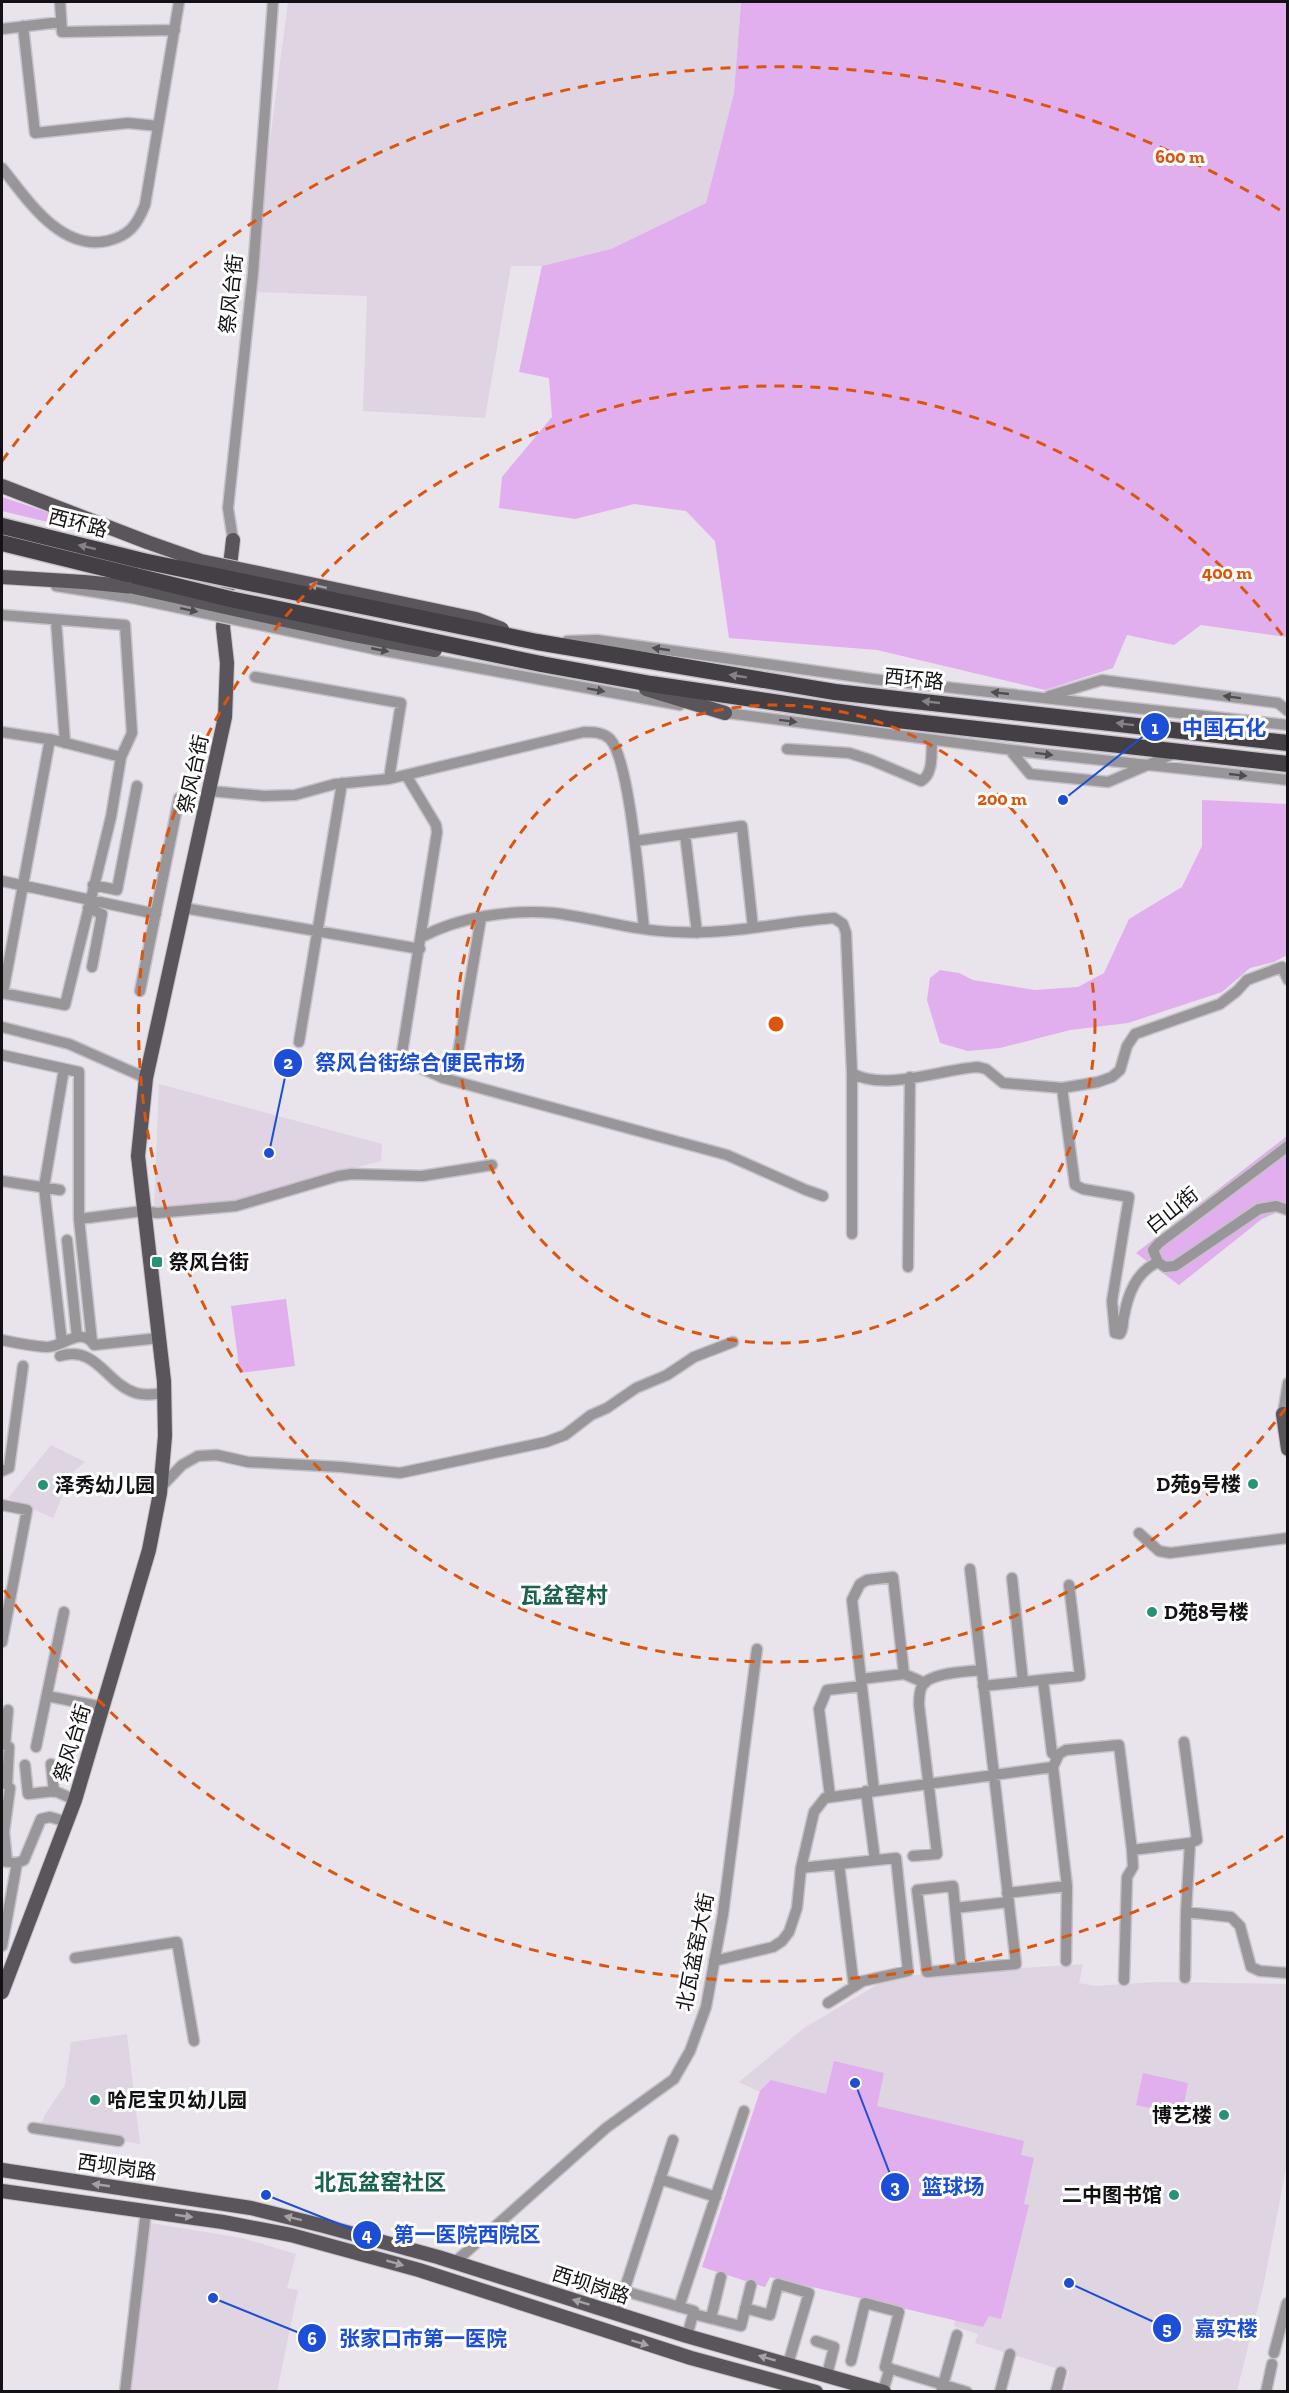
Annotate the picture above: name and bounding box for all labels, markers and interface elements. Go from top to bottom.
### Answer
text: 600 m [1155,146,1205,168]
street label: 祭风台街 [215,253,247,335]
street label: 西环路 [46,504,110,542]
one-way arrow [77,542,96,552]
text: 400 m [1202,562,1252,584]
one-way arrow [309,580,328,590]
one-way arrow [180,606,199,615]
one-way arrow [651,645,670,654]
one-way arrow [371,646,390,655]
street label: 西环路 [883,664,945,694]
one-way arrow [729,671,748,680]
one-way arrow [587,685,606,694]
one-way arrow [990,688,1009,698]
one-way arrow [1223,692,1242,701]
one-way arrow [922,697,941,707]
callout: 中国石化 [1140,708,1278,747]
text: 中国石化 [1182,715,1266,740]
one-way arrow [779,716,798,726]
text: 1 [1151,717,1159,739]
one-way arrow [1115,719,1134,729]
street label: 祭风台街 [173,732,213,816]
one-way arrow [1035,749,1054,759]
one-way arrow [1229,770,1248,780]
text: 200 m [977,788,1027,810]
centre of rings [766,1014,786,1034]
callout: 祭风台街综合便民市场 [273,1044,537,1083]
text: 祭风台街综合便民市场 [315,1050,525,1075]
text: 2 [283,1052,293,1074]
street label: 白山街 [1141,1182,1203,1238]
place label: 祭风台街 [169,1250,249,1274]
marker: 祭风台街 [150,1255,164,1269]
place label: D苑9号楼 [1156,1472,1241,1496]
place label: 泽秀幼儿园 [55,1473,155,1497]
marker: D苑9号楼 [1246,1477,1260,1491]
marker: 泽秀幼儿园 [36,1478,50,1492]
district label: 瓦盆窑村 [520,1582,608,1609]
place label: D苑8号楼 [1164,1600,1249,1624]
marker: D苑8号楼 [1145,1605,1159,1619]
street label: 祭风台街 [49,1701,95,1785]
street label: 北瓦盆窑大街 [672,1891,718,2013]
place label: 哈尼宝贝幼儿园 [107,2088,247,2112]
marker: 哈尼宝贝幼儿园 [88,2093,102,2107]
place label: 博艺楼 [1152,2103,1212,2127]
marker: 博艺楼 [1217,2108,1231,2122]
street label: 西坝岗路 [76,2150,158,2184]
callout: 篮球场 [880,2168,997,2207]
district label: 北瓦盆窑社区 [314,2169,446,2196]
text: 篮球场 [922,2174,985,2199]
text: 3 [890,2176,900,2198]
one-way arrow [91,2180,110,2189]
place label: 二中图书馆 [1062,2183,1162,2207]
marker: 二中图书馆 [1167,2188,1181,2202]
one-way arrow [175,2212,194,2221]
one-way arrow [283,2213,302,2223]
callout: 第一医院西院区 [352,2215,553,2254]
text: 第一医院西院区 [394,2222,541,2247]
text: 4 [362,2224,372,2246]
one-way arrow [386,2259,404,2269]
street label: 西坝岗路 [549,2261,633,2309]
one-way arrow [572,2297,590,2306]
callout: 嘉实楼 [1152,2309,1269,2348]
text: 嘉实楼 [1195,2316,1258,2341]
text: 5 [1162,2318,1172,2340]
callout: 张家口市第一医院 [297,2319,519,2358]
text: 张家口市第一医院 [339,2326,507,2351]
text: 6 [307,2328,317,2350]
one-way arrow [631,2339,649,2348]
one-way arrow [758,2353,776,2362]

